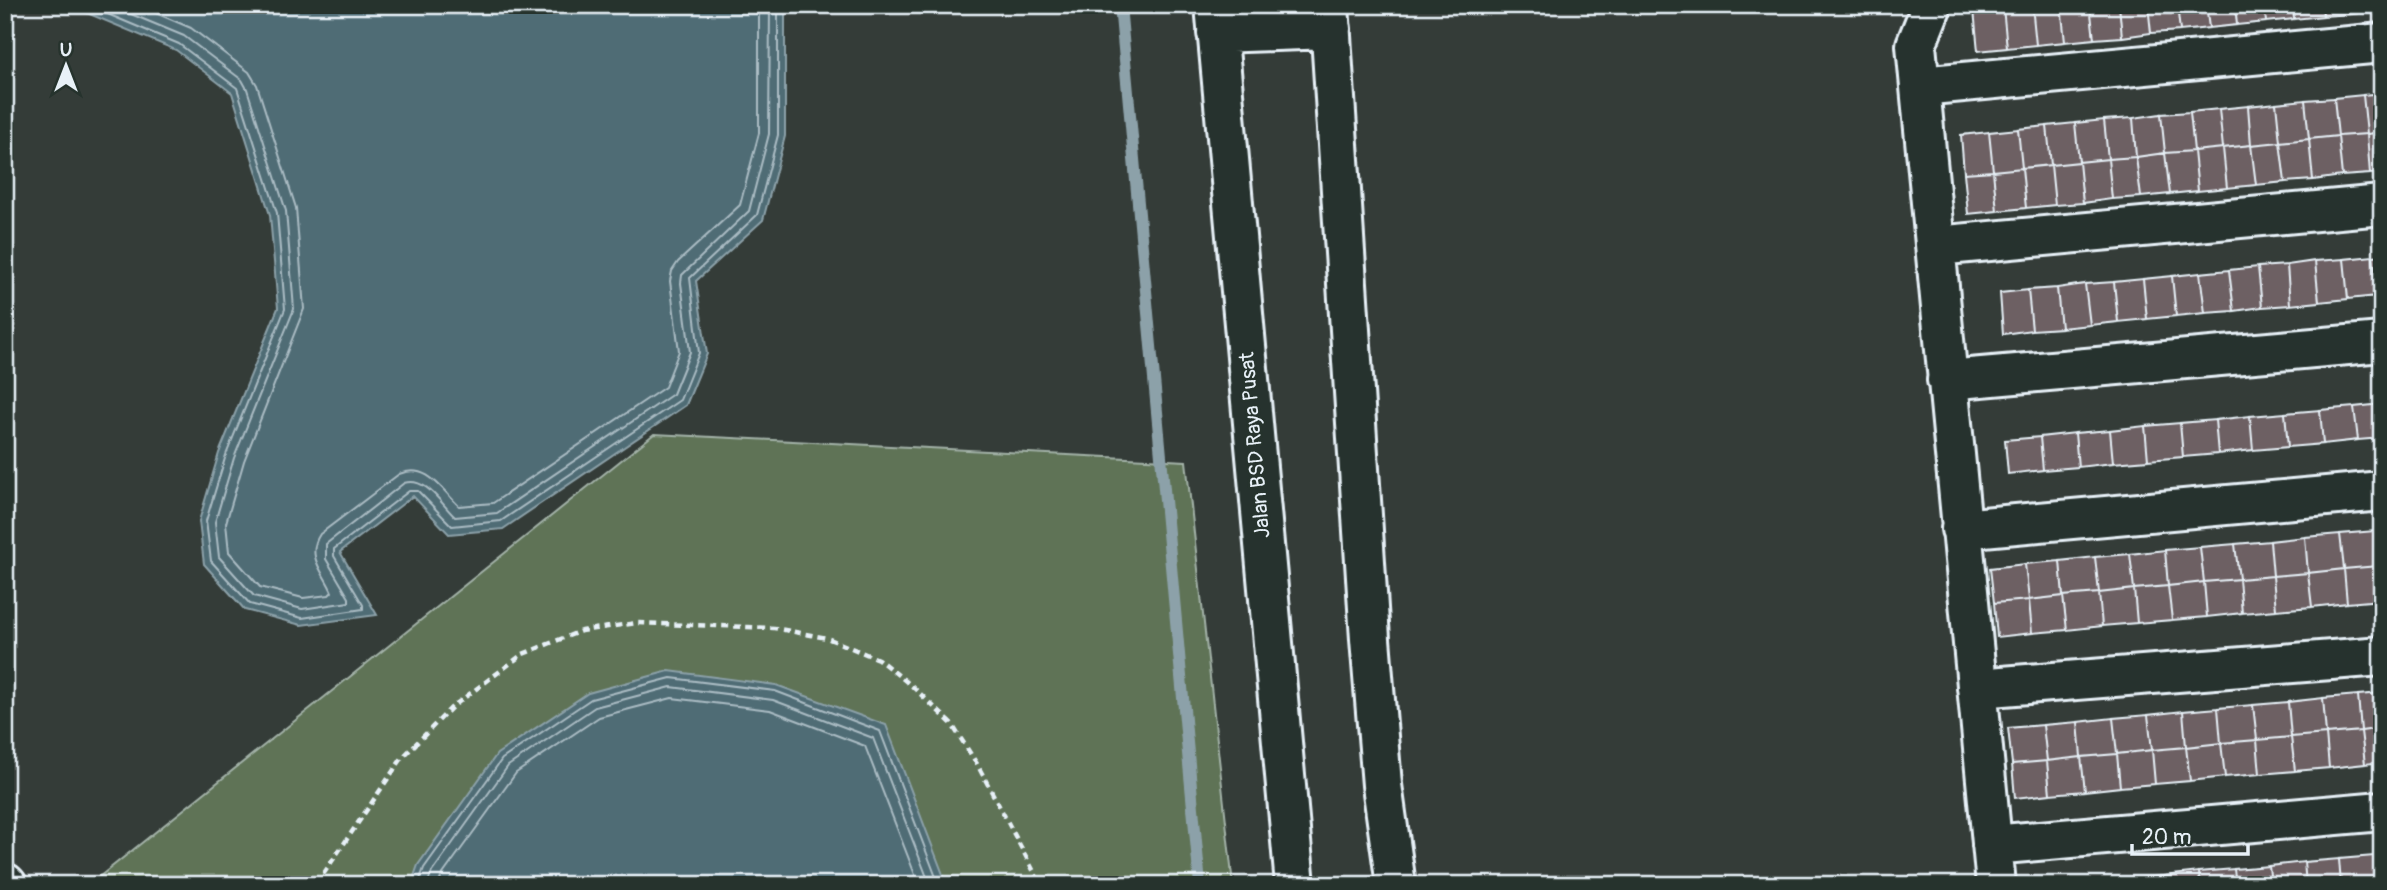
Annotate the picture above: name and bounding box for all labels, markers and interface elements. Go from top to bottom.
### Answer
north arrow [32,32,102,102]
text: U [60,38,72,62]
street label: Jalan BSD Raya Pusat [1233,350,1277,539]
scale bar [2132,813,2247,857]
text: 20 m [2142,824,2191,851]

